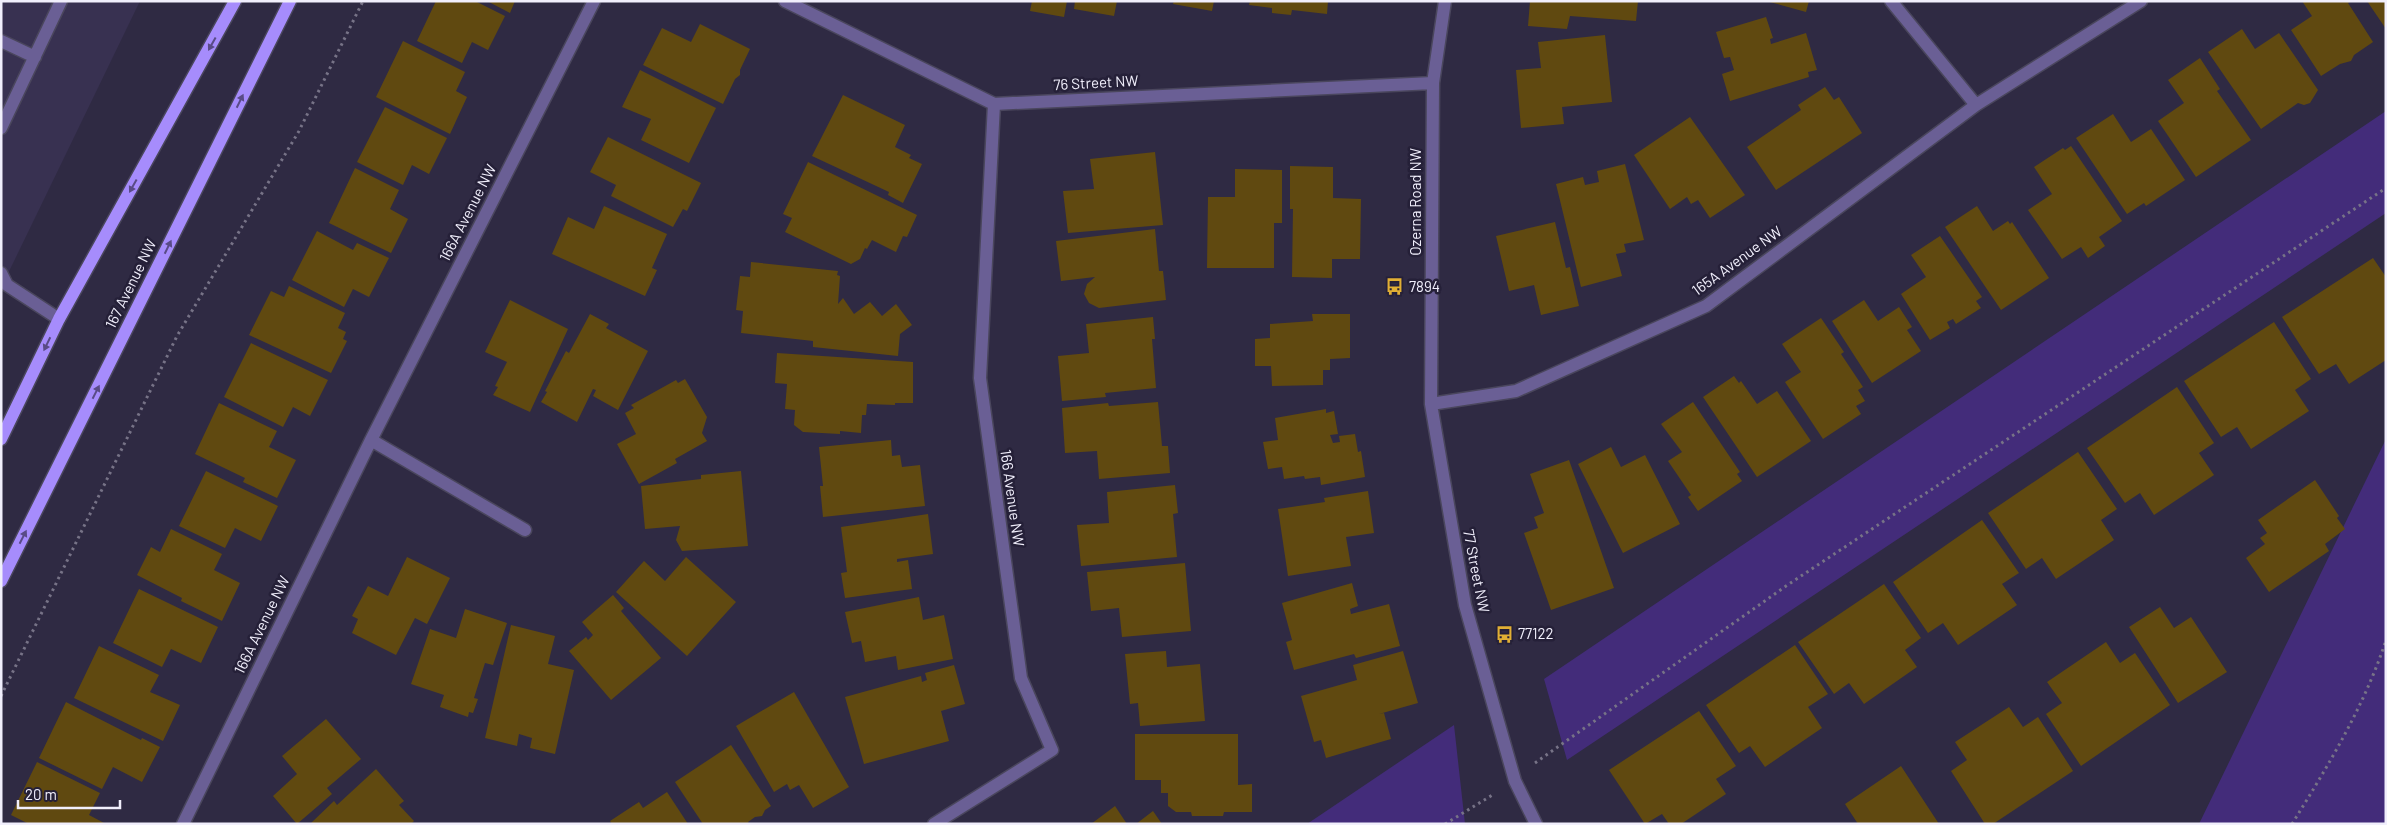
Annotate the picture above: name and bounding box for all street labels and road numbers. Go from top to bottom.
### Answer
street label: 76 Street NW [1053,71,1139,93]
street label: Ozerna Road NW [1406,148,1424,256]
street label: 166A Avenue NW [435,161,499,264]
street label: 165A Avenue NW [1688,222,1785,299]
street label: 167 Avenue NW [101,236,159,331]
street label: 166 Avenue NW [997,448,1029,547]
street label: 77 Street NW [1460,528,1494,614]
street label: 166A Avenue NW [230,573,293,677]

